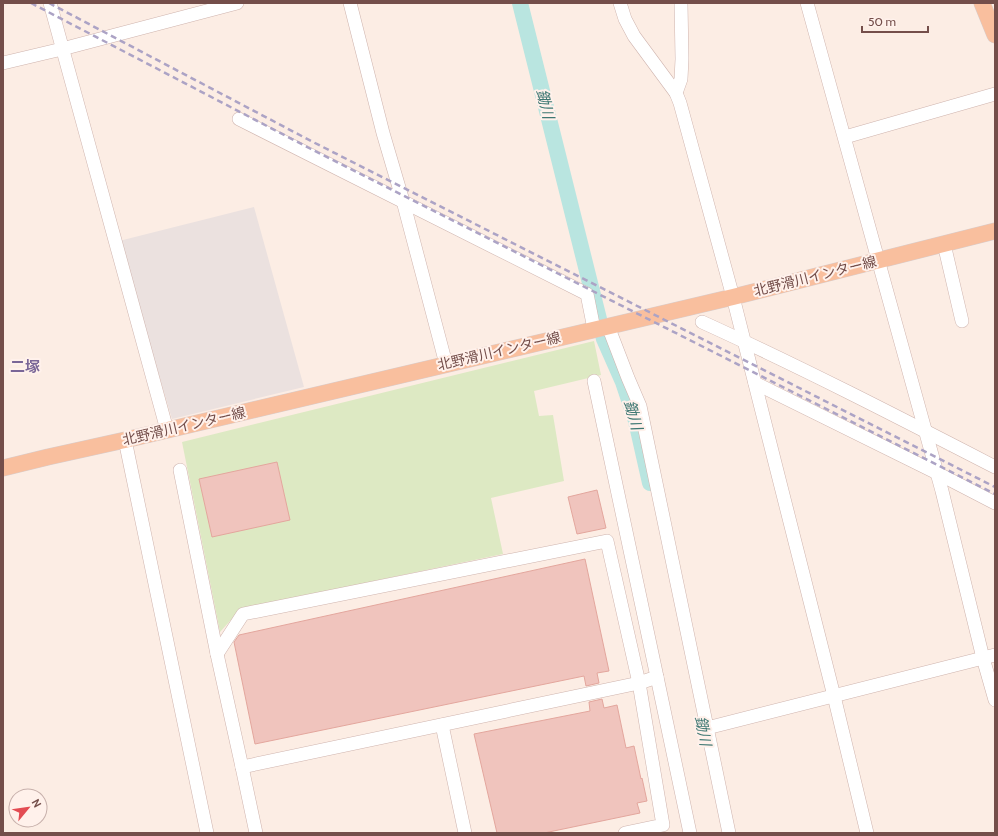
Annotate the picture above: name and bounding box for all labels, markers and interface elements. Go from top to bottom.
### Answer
scale bar [862,8,928,34]
text: 50 m [868,14,896,29]
water label: 鋤川 [533,87,558,123]
street label: 北野滑川インター線 [752,252,878,300]
street label: 北野滑川インター線 [436,328,562,374]
district label: 二塚 [10,358,40,376]
water label: 鋤川 [620,398,646,434]
street label: 北野滑川インター線 [121,403,247,449]
water label: 鋤川 [691,715,715,749]
north arrow [8,788,48,828]
text: N [29,796,45,810]

